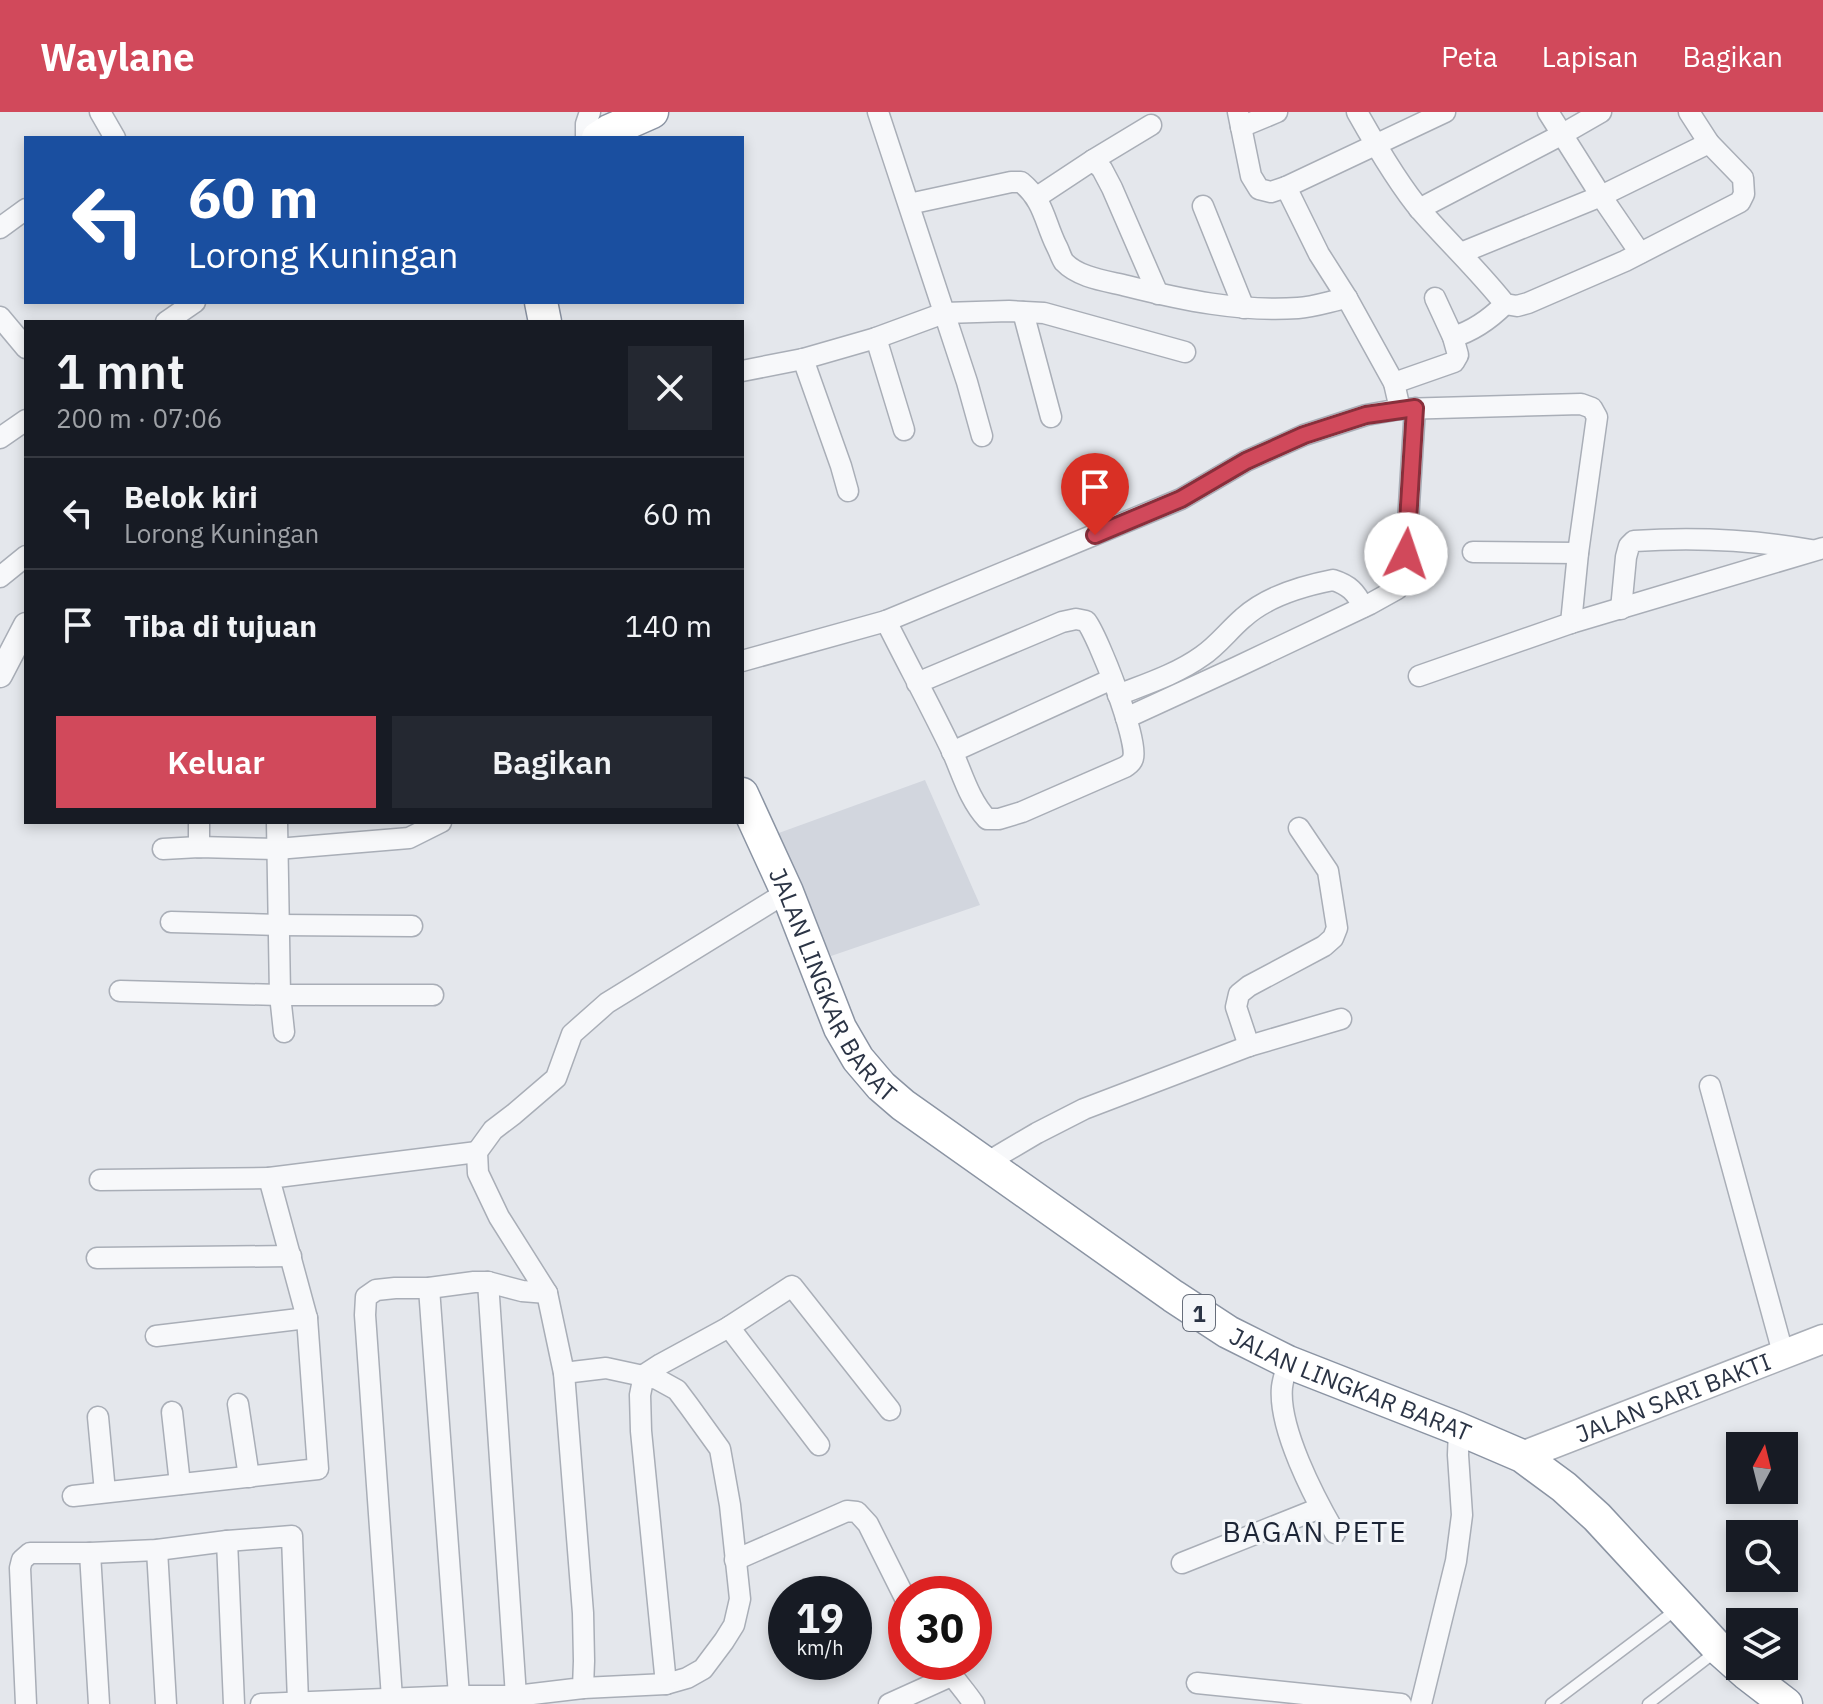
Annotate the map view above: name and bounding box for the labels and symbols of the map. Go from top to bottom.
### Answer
pin [1061,453,1129,535]
position arrow [1364,512,1448,596]
street label: JALAN LINGKAR BARAT [762,862,904,1109]
road number: 1 [1183,1295,1215,1331]
street label: JALAN LINGKAR BARAT [1224,1319,1477,1449]
street label: JALAN SARI BAKTI [1571,1345,1775,1450]
north arrow [1726,1432,1798,1504]
district label: BAGAN PETE [1223,1513,1407,1550]
speed limit sign: 30 [888,1576,992,1680]

